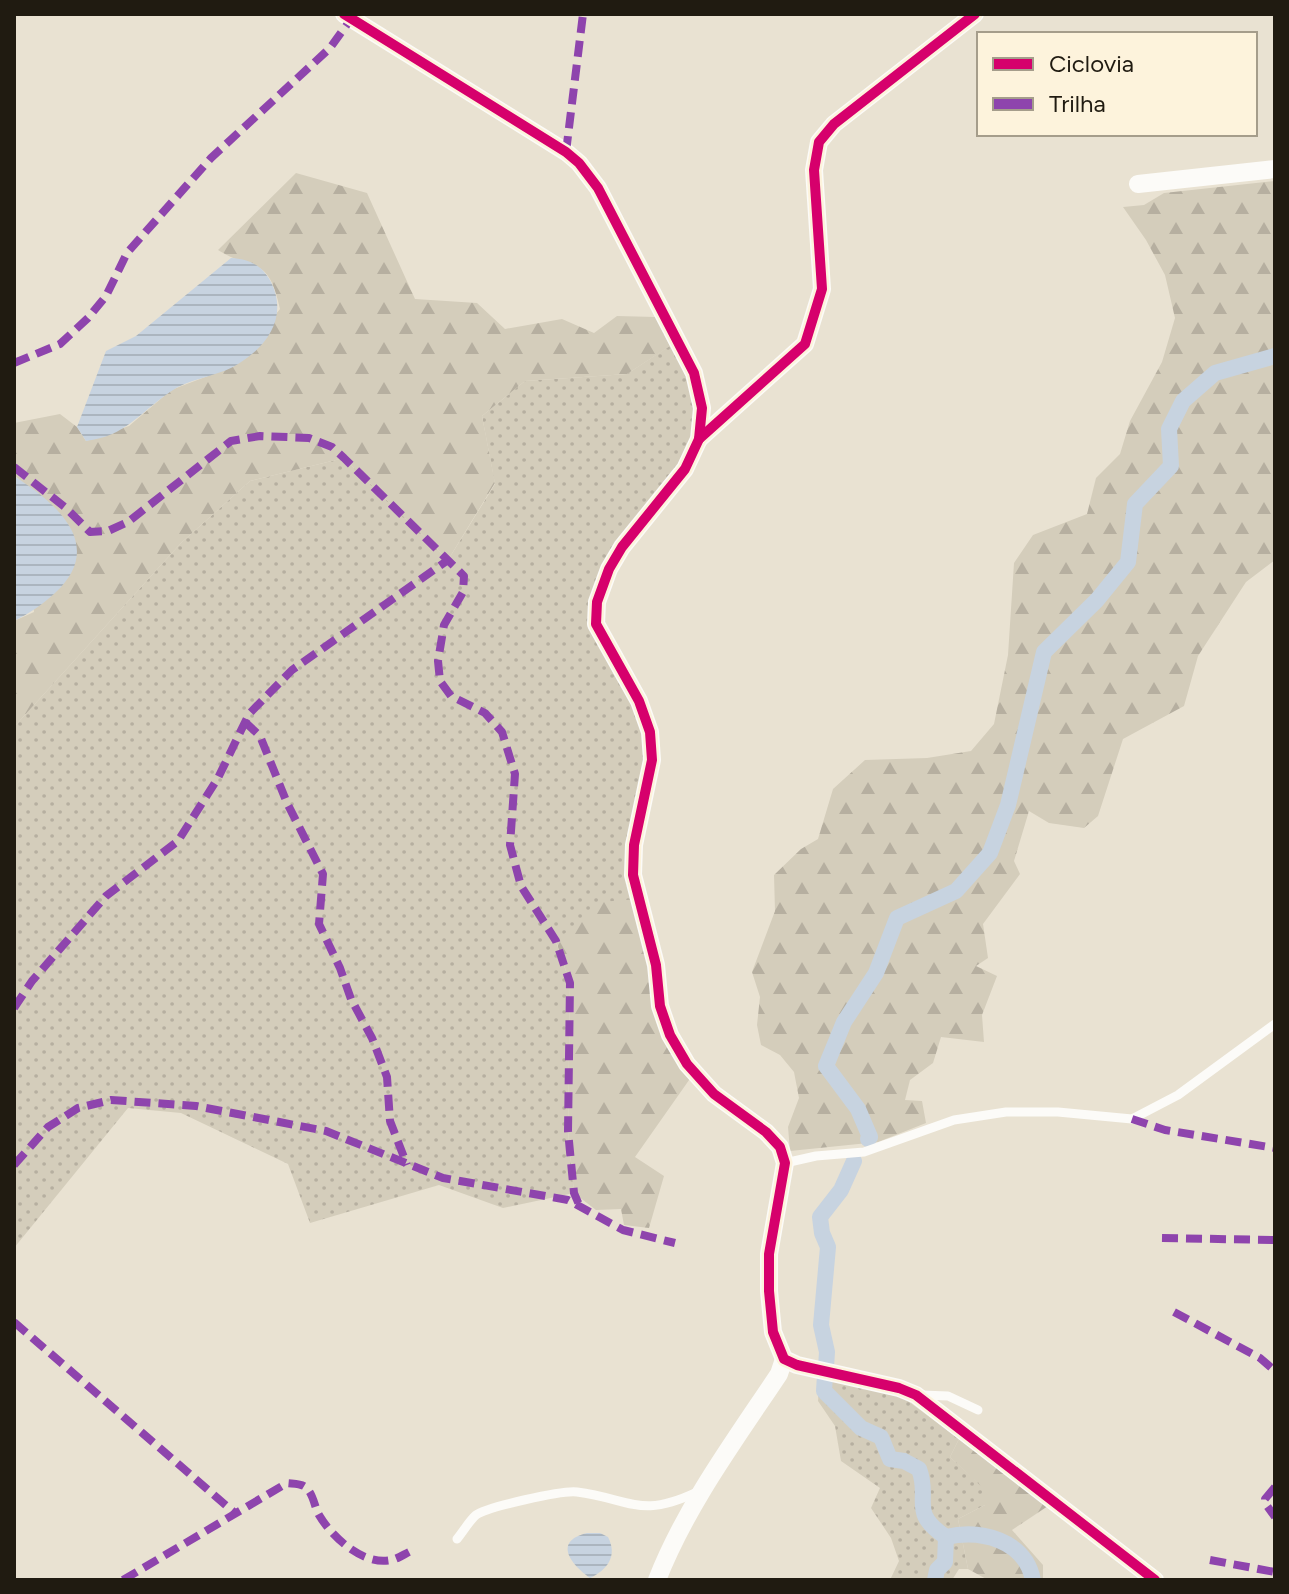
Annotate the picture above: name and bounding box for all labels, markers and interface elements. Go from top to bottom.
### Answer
legend [977,32,1257,136]
text: Ciclovia [1049,49,1134,78]
text: Trilha [1049,89,1106,118]

